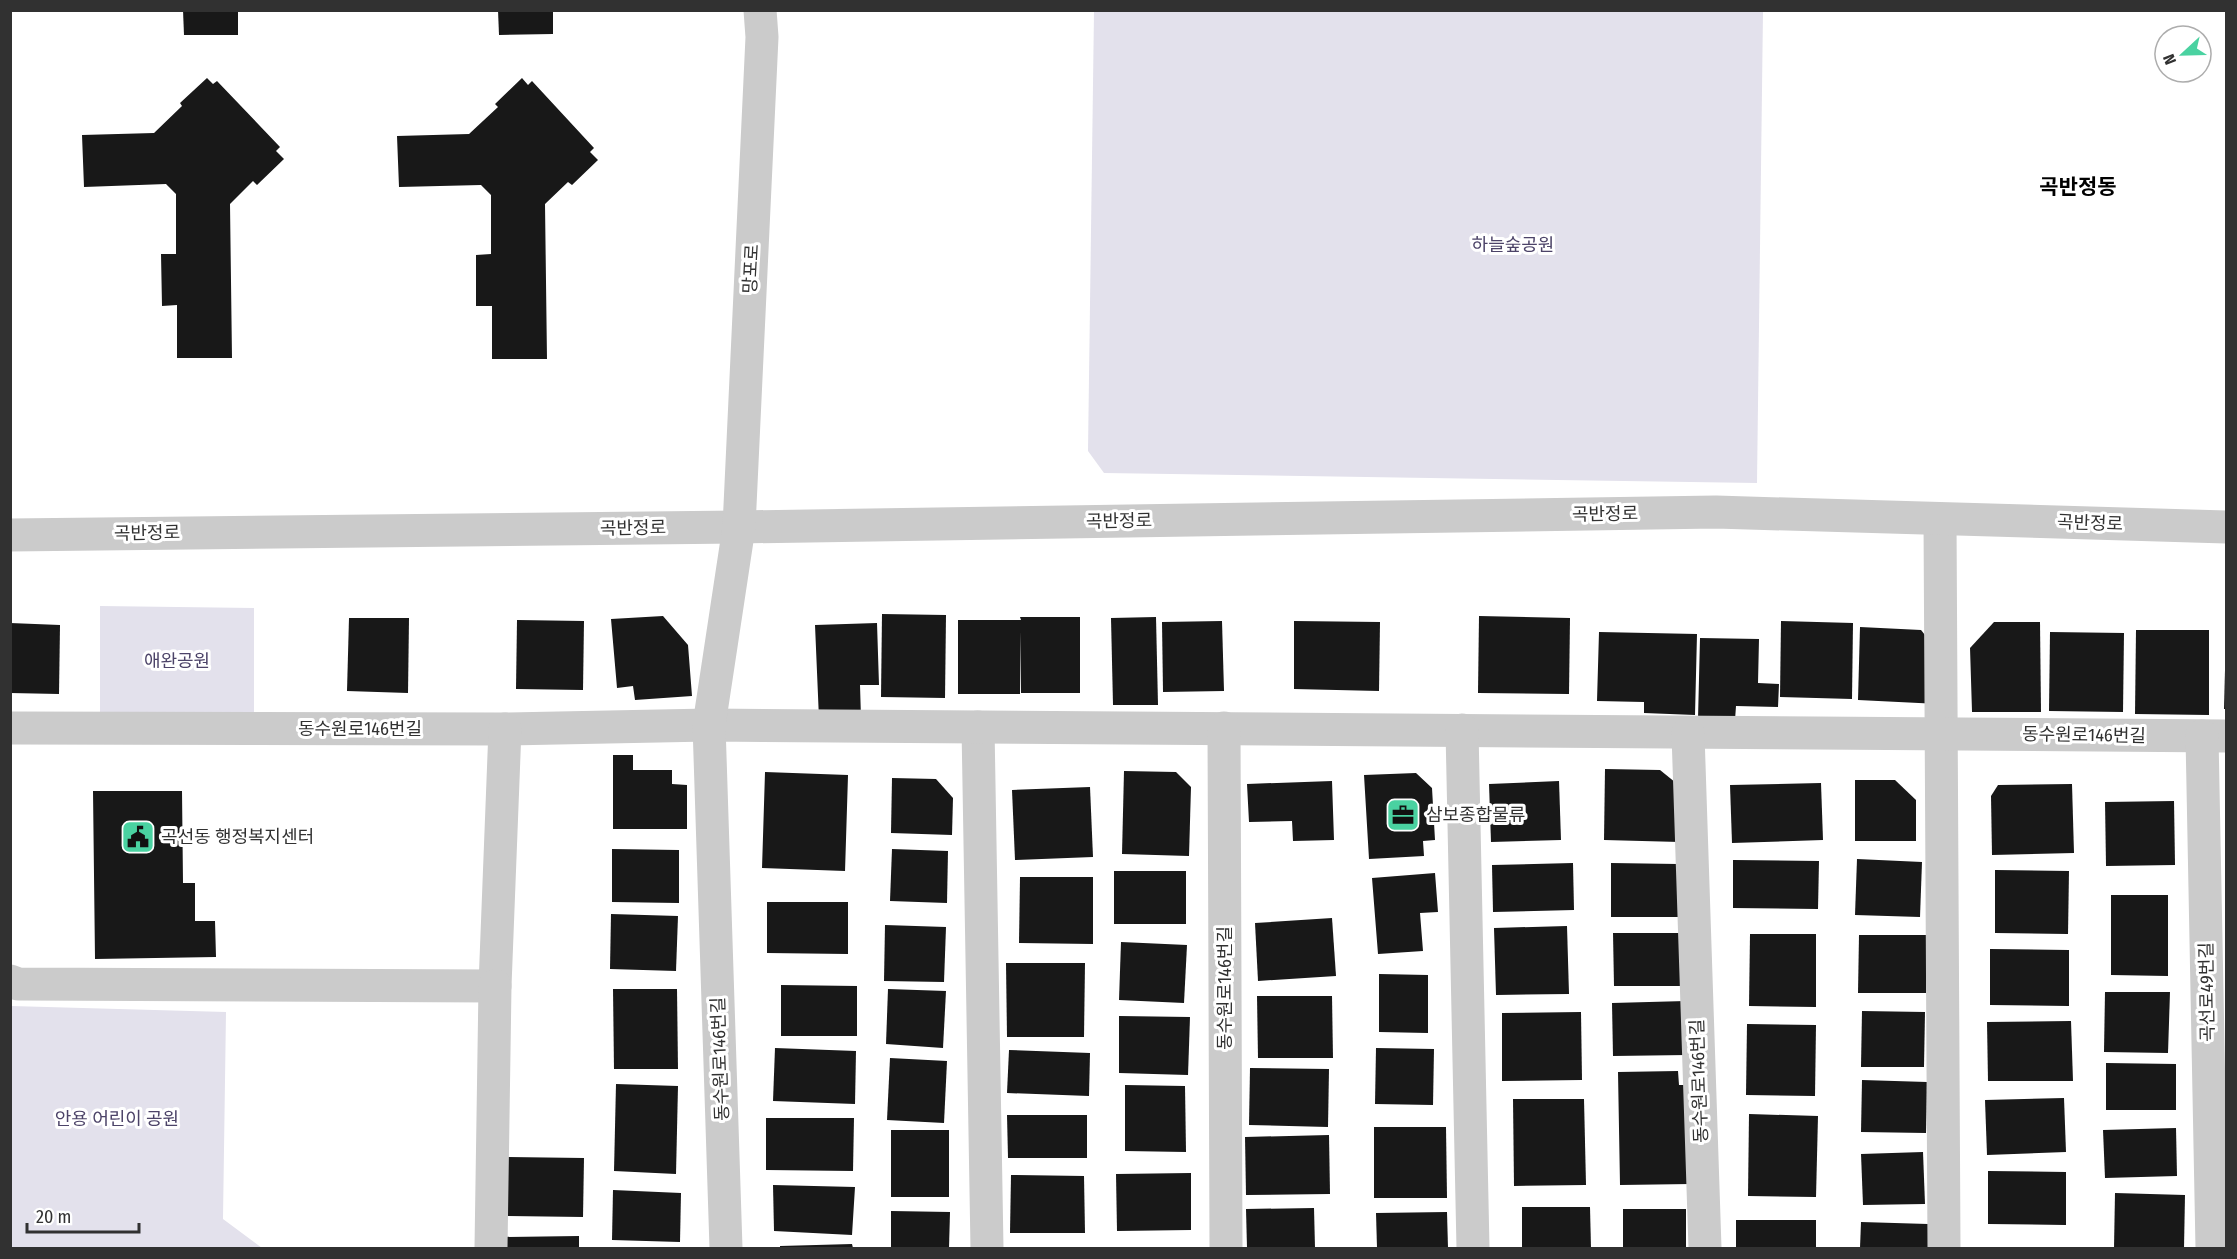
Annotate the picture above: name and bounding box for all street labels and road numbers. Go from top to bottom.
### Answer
street label: 망포로 [739,244,763,294]
street label: 곡반정로 [1572,502,1638,526]
street label: 곡반정로 [1086,509,1152,533]
street label: 곡반정로 [2057,511,2123,535]
street label: 곡반정로 [600,516,666,540]
street label: 곡반정로 [114,521,180,545]
street label: 동수원로146번길 [298,718,422,740]
street label: 동수원로146번길 [2022,723,2146,747]
street label: 동수원로146번길 [1214,926,1236,1050]
street label: 곡선로49번길 [2195,942,2219,1042]
street label: 동수원로146번길 [707,997,733,1121]
street label: 동수원로146번길 [1686,1019,1712,1143]

